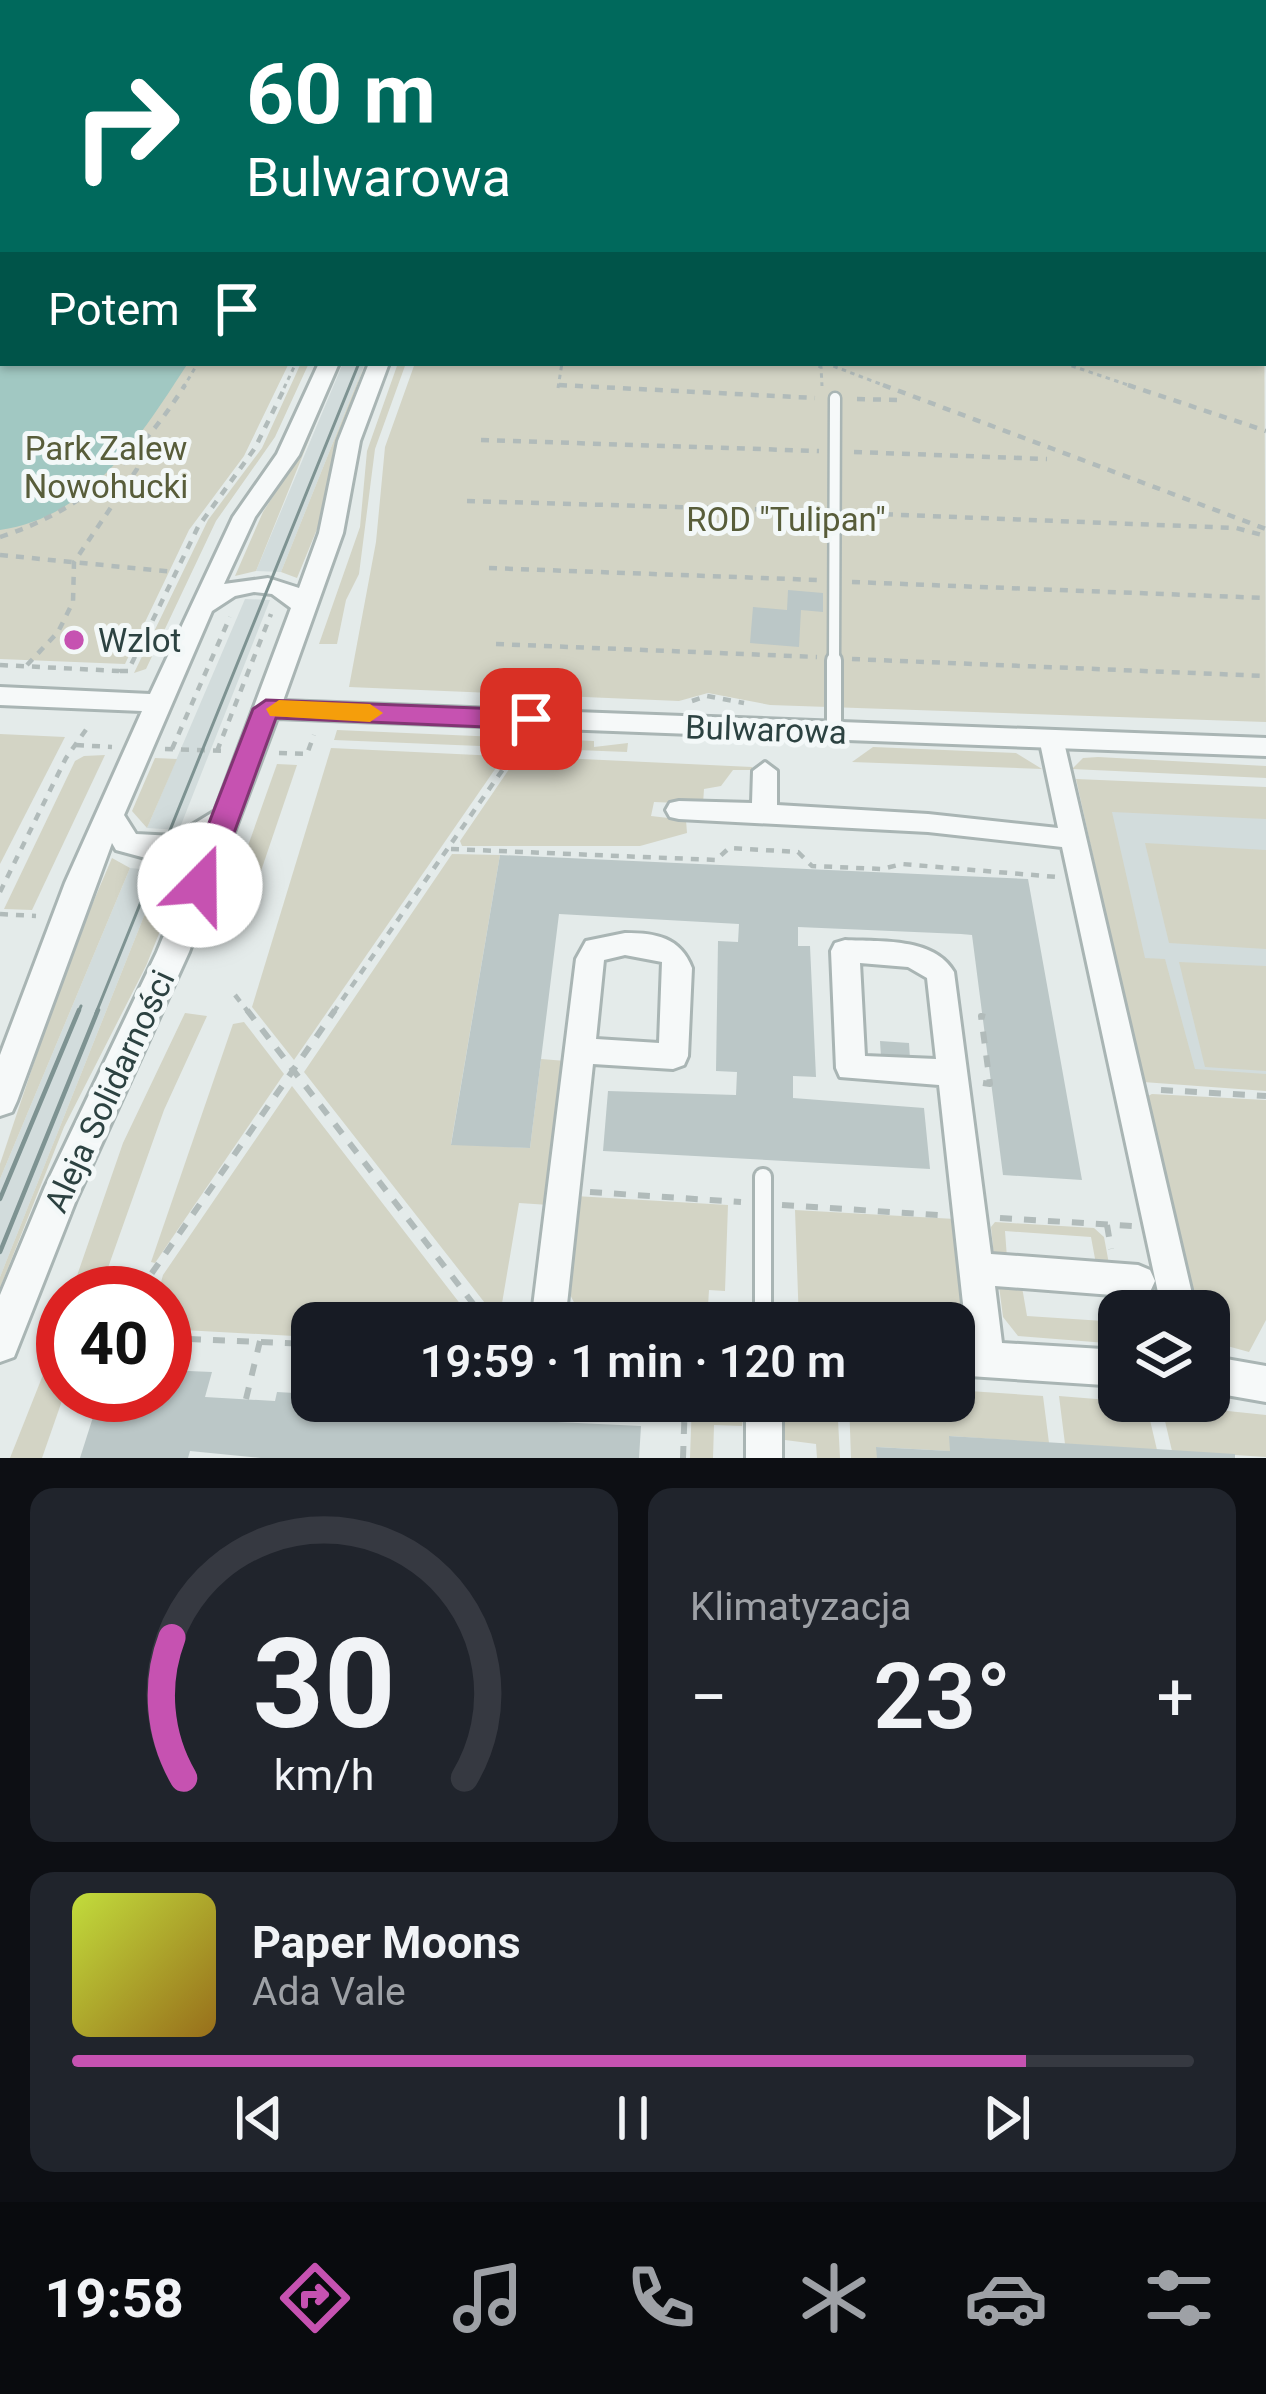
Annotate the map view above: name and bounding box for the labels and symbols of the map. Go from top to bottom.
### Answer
park label: Park Zalew Nowohucki [24,429,188,506]
park label: ROD "Tulipan" [686,500,886,539]
place label: Wzlot [98,621,181,660]
marker: Wzlot [61,627,87,653]
pin [480,668,582,770]
street label: Bulwarowa [684,707,848,752]
position arrow [137,822,263,948]
street label: Aleja Solidarności [36,964,183,1218]
speed limit sign: 40 [36,1266,192,1422]

